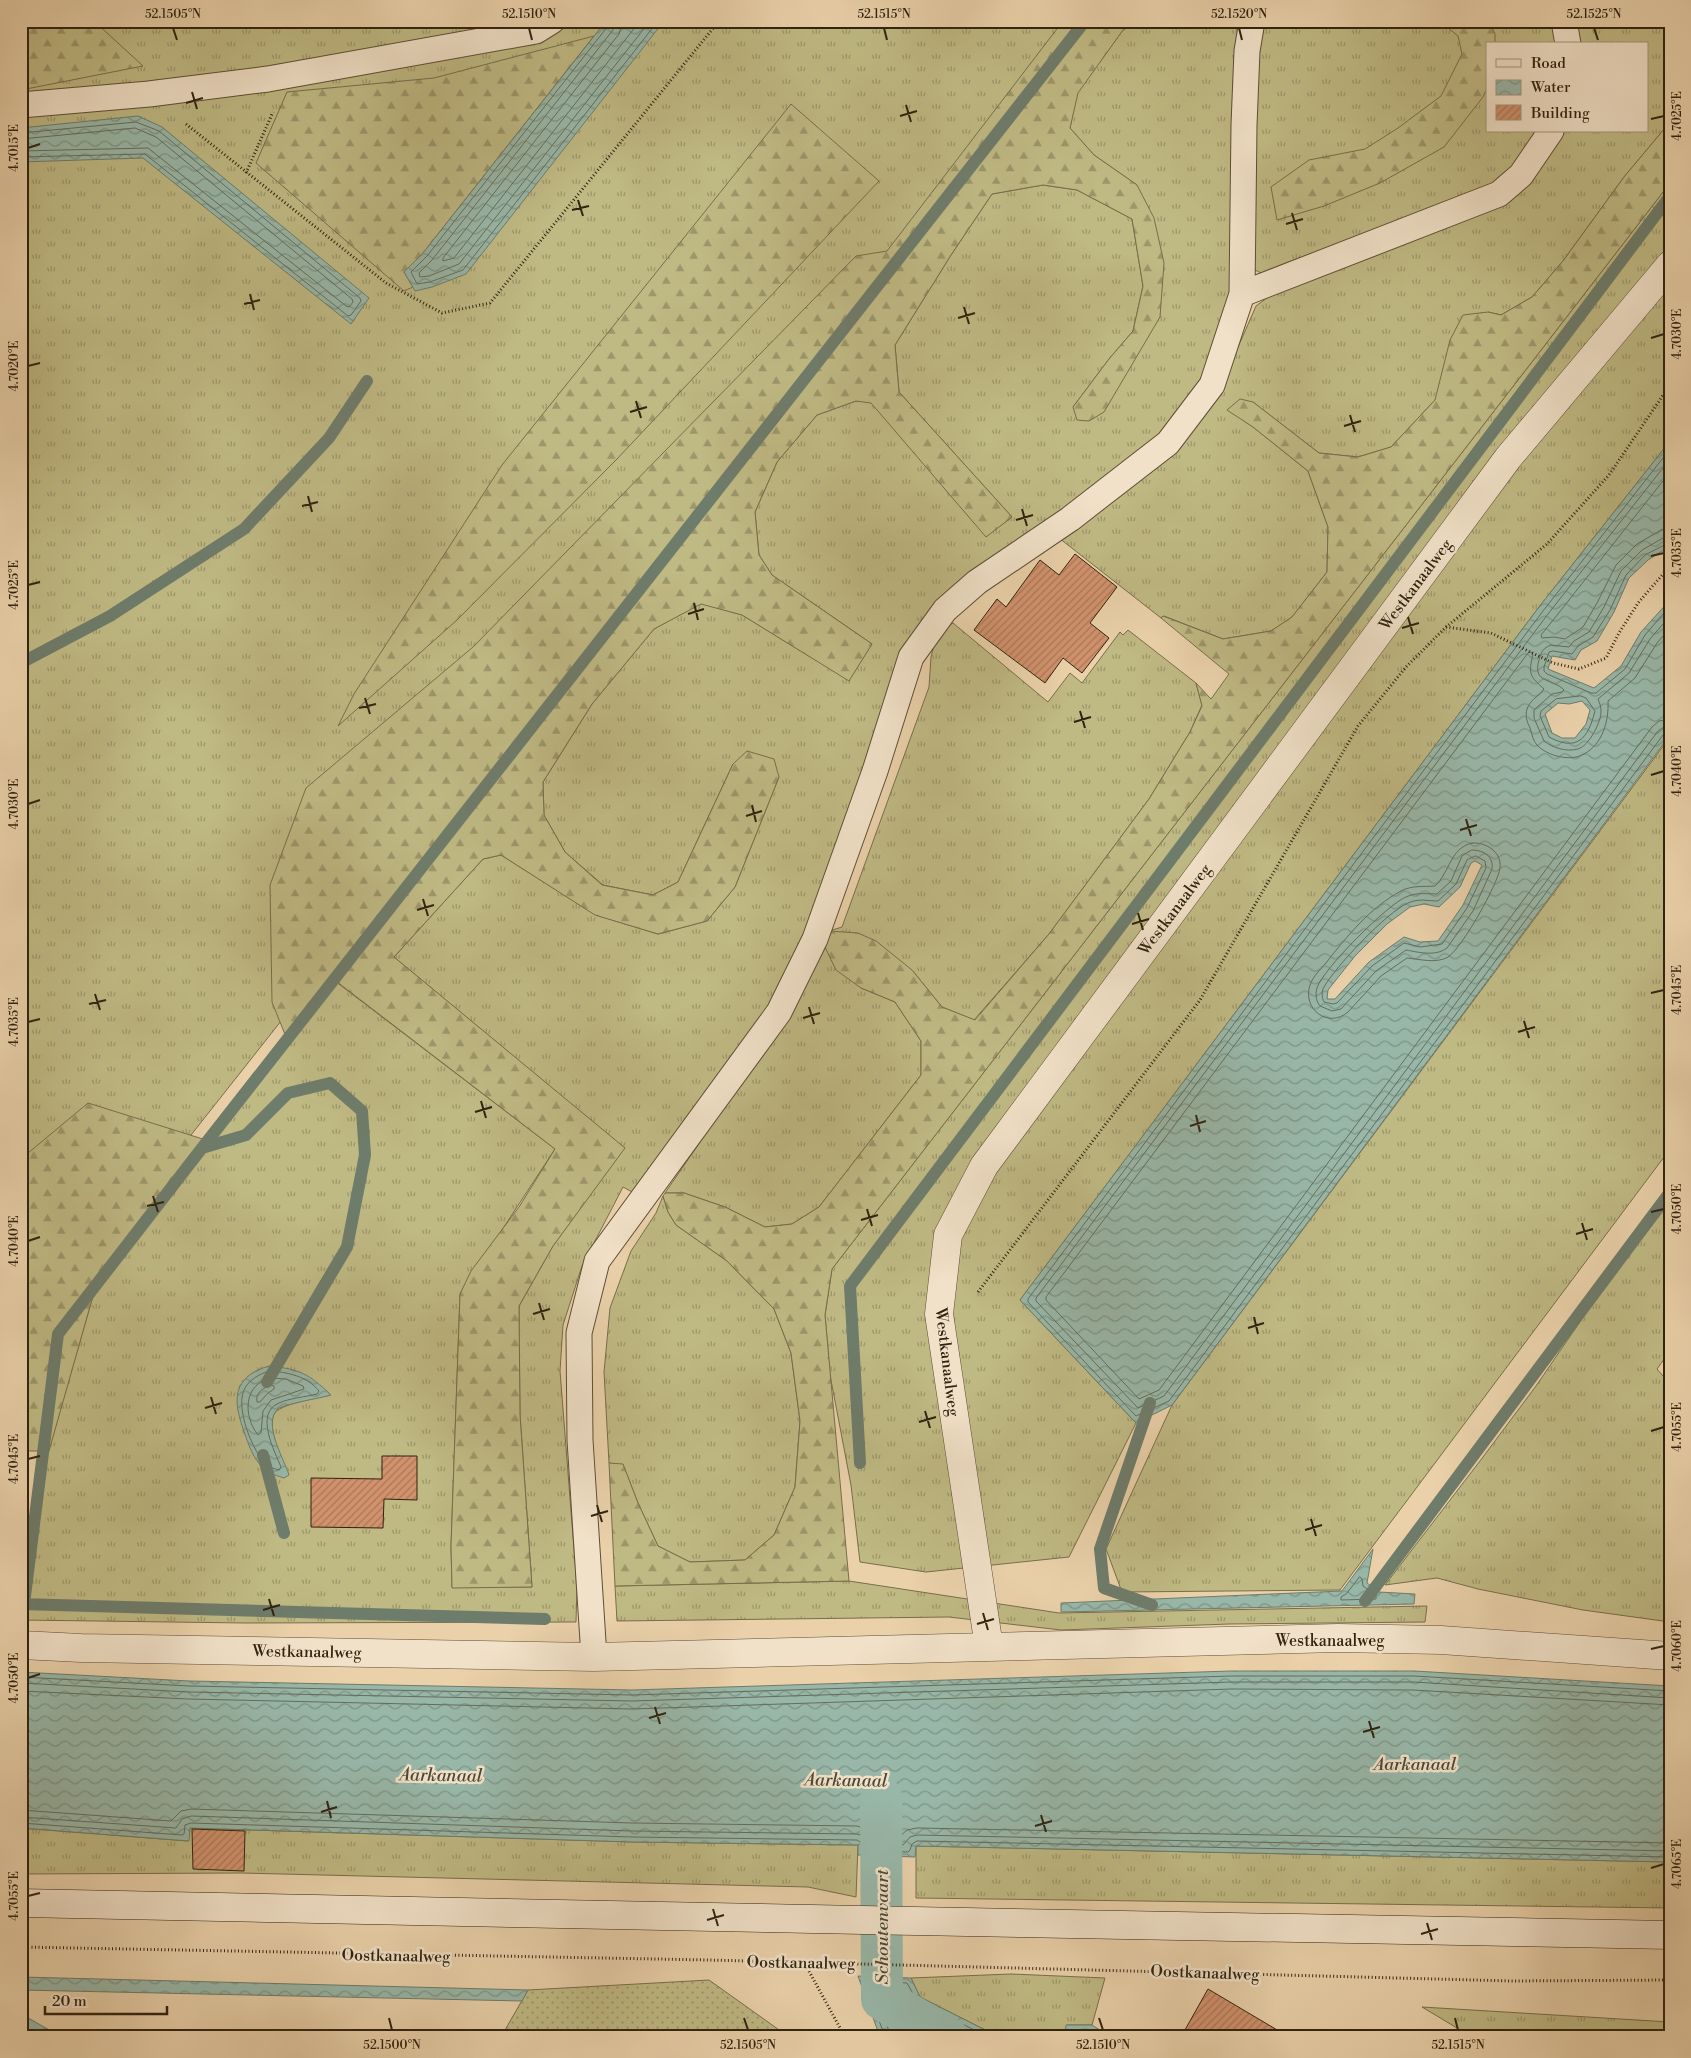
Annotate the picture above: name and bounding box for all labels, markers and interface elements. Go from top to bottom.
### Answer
text: 52.1505°N [145,7,201,22]
text: 52.1510°N [502,7,556,22]
text: 52.1515°N [857,7,911,22]
text: 52.1520°N [1211,7,1267,22]
text: 52.1525°N [1567,7,1622,22]
legend [1486,42,1648,132]
text: Road [1531,54,1566,73]
text: Water [1530,78,1571,97]
text: 4.7025°E [1670,91,1685,141]
text: Building [1530,104,1590,123]
text: 4.7015°E [7,124,22,172]
text: 4.7030°E [1670,309,1685,359]
text: 4.7020°E [7,341,22,391]
text: 4.7035°E [1670,528,1685,578]
street label: Westkanaalweg [1374,534,1457,635]
text: 4.7025°E [7,560,22,610]
text: 4.7040°E [1670,745,1685,797]
text: 4.7030°E [7,779,22,829]
street label: Westkanaalweg [1133,859,1216,960]
text: 4.7045°E [1670,965,1685,1015]
text: 4.7035°E [7,997,22,1047]
text: 4.7050°E [1670,1184,1685,1234]
text: 4.7040°E [7,1215,22,1267]
street label: Westkanaalweg [930,1306,964,1418]
text: 4.7055°E [1670,1402,1685,1452]
text: 4.7045°E [7,1434,22,1484]
text: 4.7060°E [1670,1620,1685,1672]
street label: Westkanaalweg [1274,1631,1385,1651]
street label: Westkanaalweg [251,1641,362,1663]
text: 4.7050°E [7,1653,22,1703]
water label: Aarkanaal [1372,1753,1456,1776]
water label: Aarkanaal [397,1763,483,1788]
water label: Aarkanaal [802,1768,888,1793]
text: 4.7065°E [1670,1839,1685,1889]
water label: Schoutenvaart [871,1868,894,1985]
text: 4.7055°E [7,1871,22,1921]
street label: Oostkanaalweg [341,1945,451,1967]
street label: Oostkanaalweg [746,1952,856,1974]
street label: Oostkanaalweg [1150,1961,1260,1985]
scale bar [45,1983,168,2015]
text: 20 m [52,1992,87,2011]
text: 52.1500°N [363,2038,421,2053]
text: 52.1505°N [720,2038,776,2053]
text: 52.1510°N [1076,2038,1130,2053]
text: 52.1515°N [1431,2038,1485,2053]

